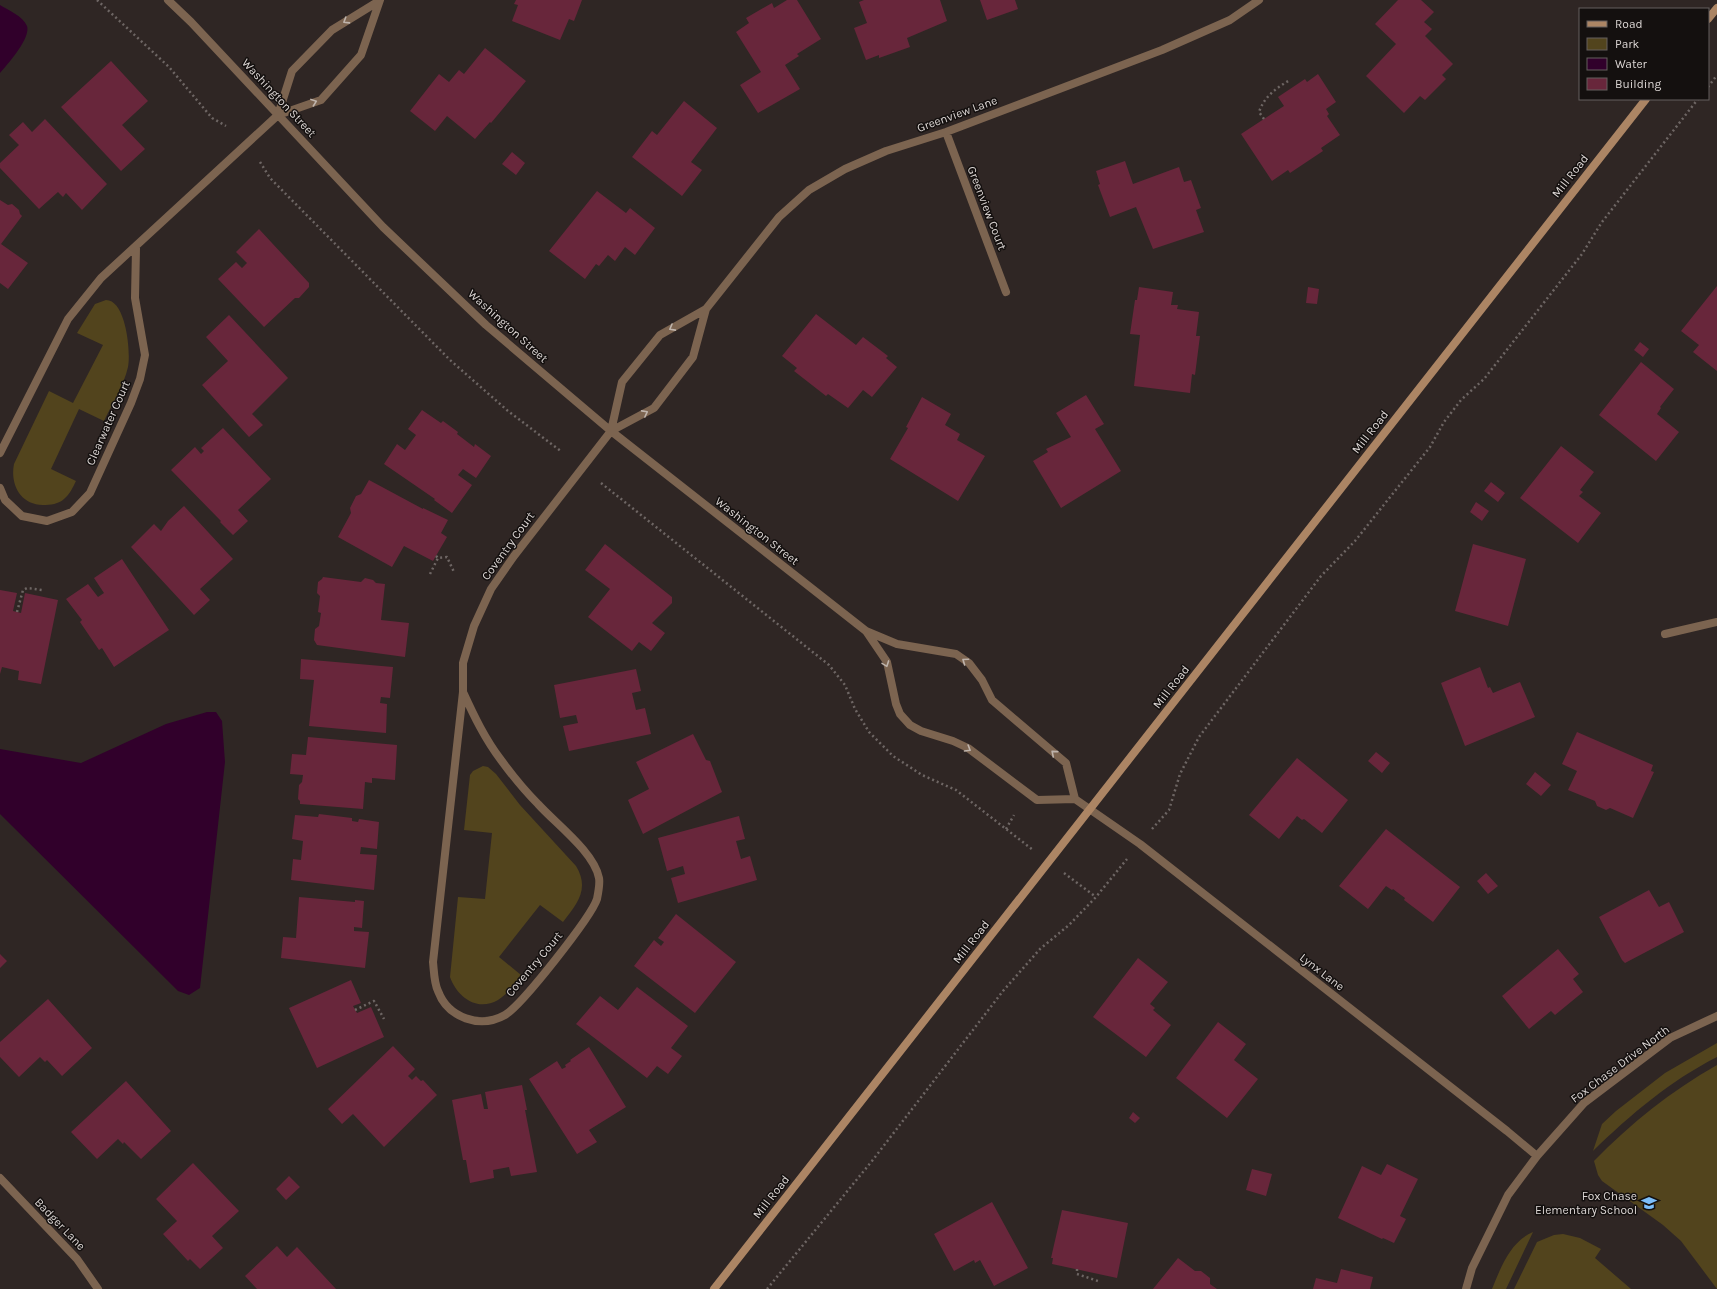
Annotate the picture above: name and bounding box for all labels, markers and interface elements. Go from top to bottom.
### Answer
legend [1579,8,1709,100]
one-way arrow [343,17,350,24]
text: Road [1615,17,1643,31]
text: Park [1615,37,1640,51]
street label: Washington Street [239,56,319,140]
text: Water [1615,57,1648,71]
text: Building [1615,77,1662,91]
street label: Greenview Lane [915,93,999,135]
one-way arrow [311,99,318,107]
street label: Mill Road [1549,152,1591,200]
street label: Greenview Court [965,164,1010,252]
street label: Washington Street [465,287,551,366]
one-way arrow [669,323,676,331]
street label: Clearwater Court [83,378,133,467]
street label: Mill Road [1349,408,1391,456]
one-way arrow [641,410,648,418]
street label: Washington Street [712,494,802,568]
street label: Coventry Court [479,509,538,583]
one-way arrow [963,659,970,666]
one-way arrow [881,661,890,668]
street label: Mill Road [1150,663,1192,711]
one-way arrow [964,744,971,751]
one-way arrow [1051,751,1058,758]
street label: Mill Road [950,918,992,966]
street label: Coventry Court [503,928,566,999]
street label: Lynx Lane [1297,950,1347,994]
street label: Fox Chase Drive North [1568,1022,1672,1106]
street label: Mill Road [750,1173,792,1221]
place label: Fox Chase Elementary School [1535,1189,1637,1217]
school or university icon: Fox Chase Elementary School [1640,1194,1658,1212]
street label: Badger Lane [32,1195,88,1253]

